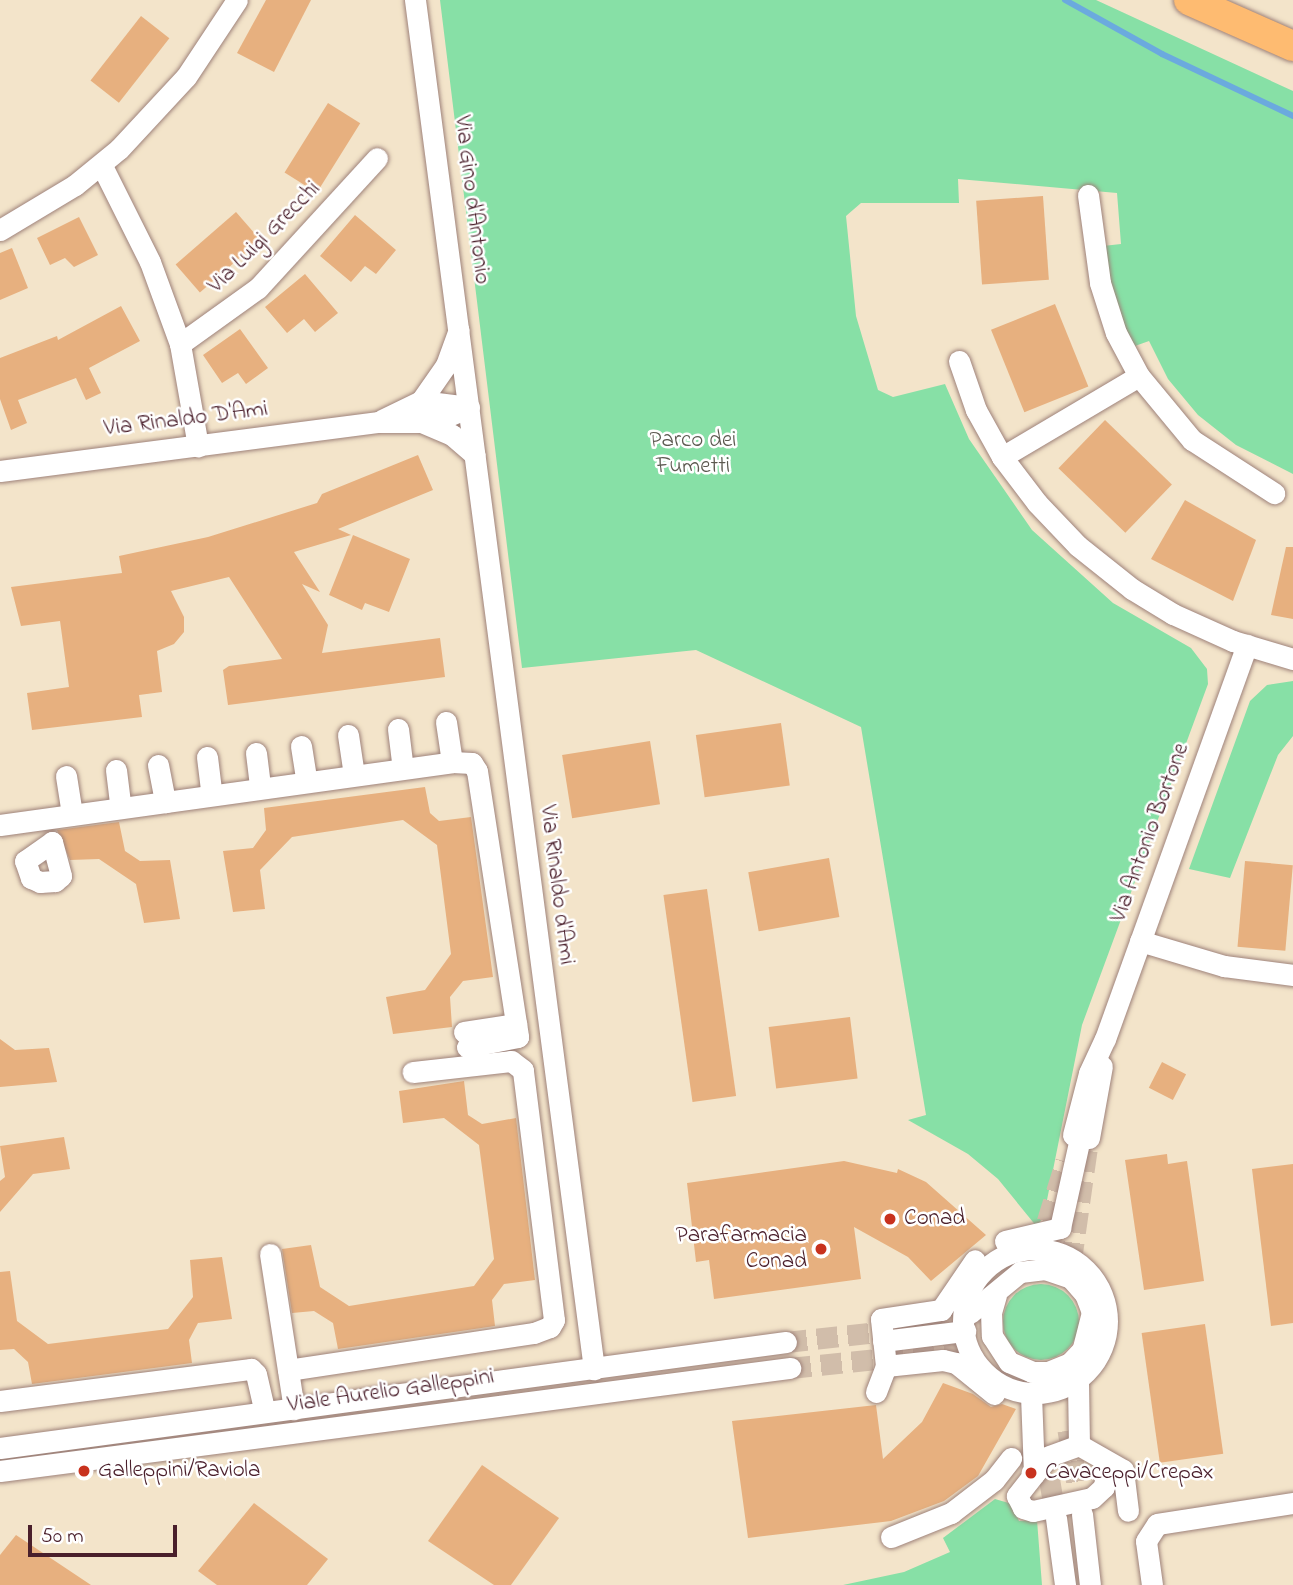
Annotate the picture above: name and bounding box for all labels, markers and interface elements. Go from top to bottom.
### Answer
street label: Via Gino d'Antonio [447,114,495,286]
street label: Via Luigi Grecchi [203,176,327,300]
street label: Via Rinaldo D'Ami [103,396,269,444]
park label: Parco dei Fumetti [650,427,736,481]
street label: Via Antonio Bortone [1106,740,1196,926]
street label: Via Rinaldo d'Ami [533,803,579,967]
place label: Conad [904,1205,965,1233]
marker: Conad [882,1211,898,1227]
place label: Parafarmacia Conad [676,1222,807,1276]
marker: Parafarmacia Conad [813,1241,829,1257]
street label: Viale Aurelio Galleppini [286,1364,496,1420]
place label: Galleppini/Raviola [98,1457,260,1485]
place label: Cavaceppi/Crepax [1045,1459,1213,1487]
marker: Galleppini/Raviola [76,1463,92,1479]
marker: Cavaceppi/Crepax [1023,1465,1039,1481]
scale bar [32,1512,180,1556]
text: 50 m [41,1522,84,1552]

